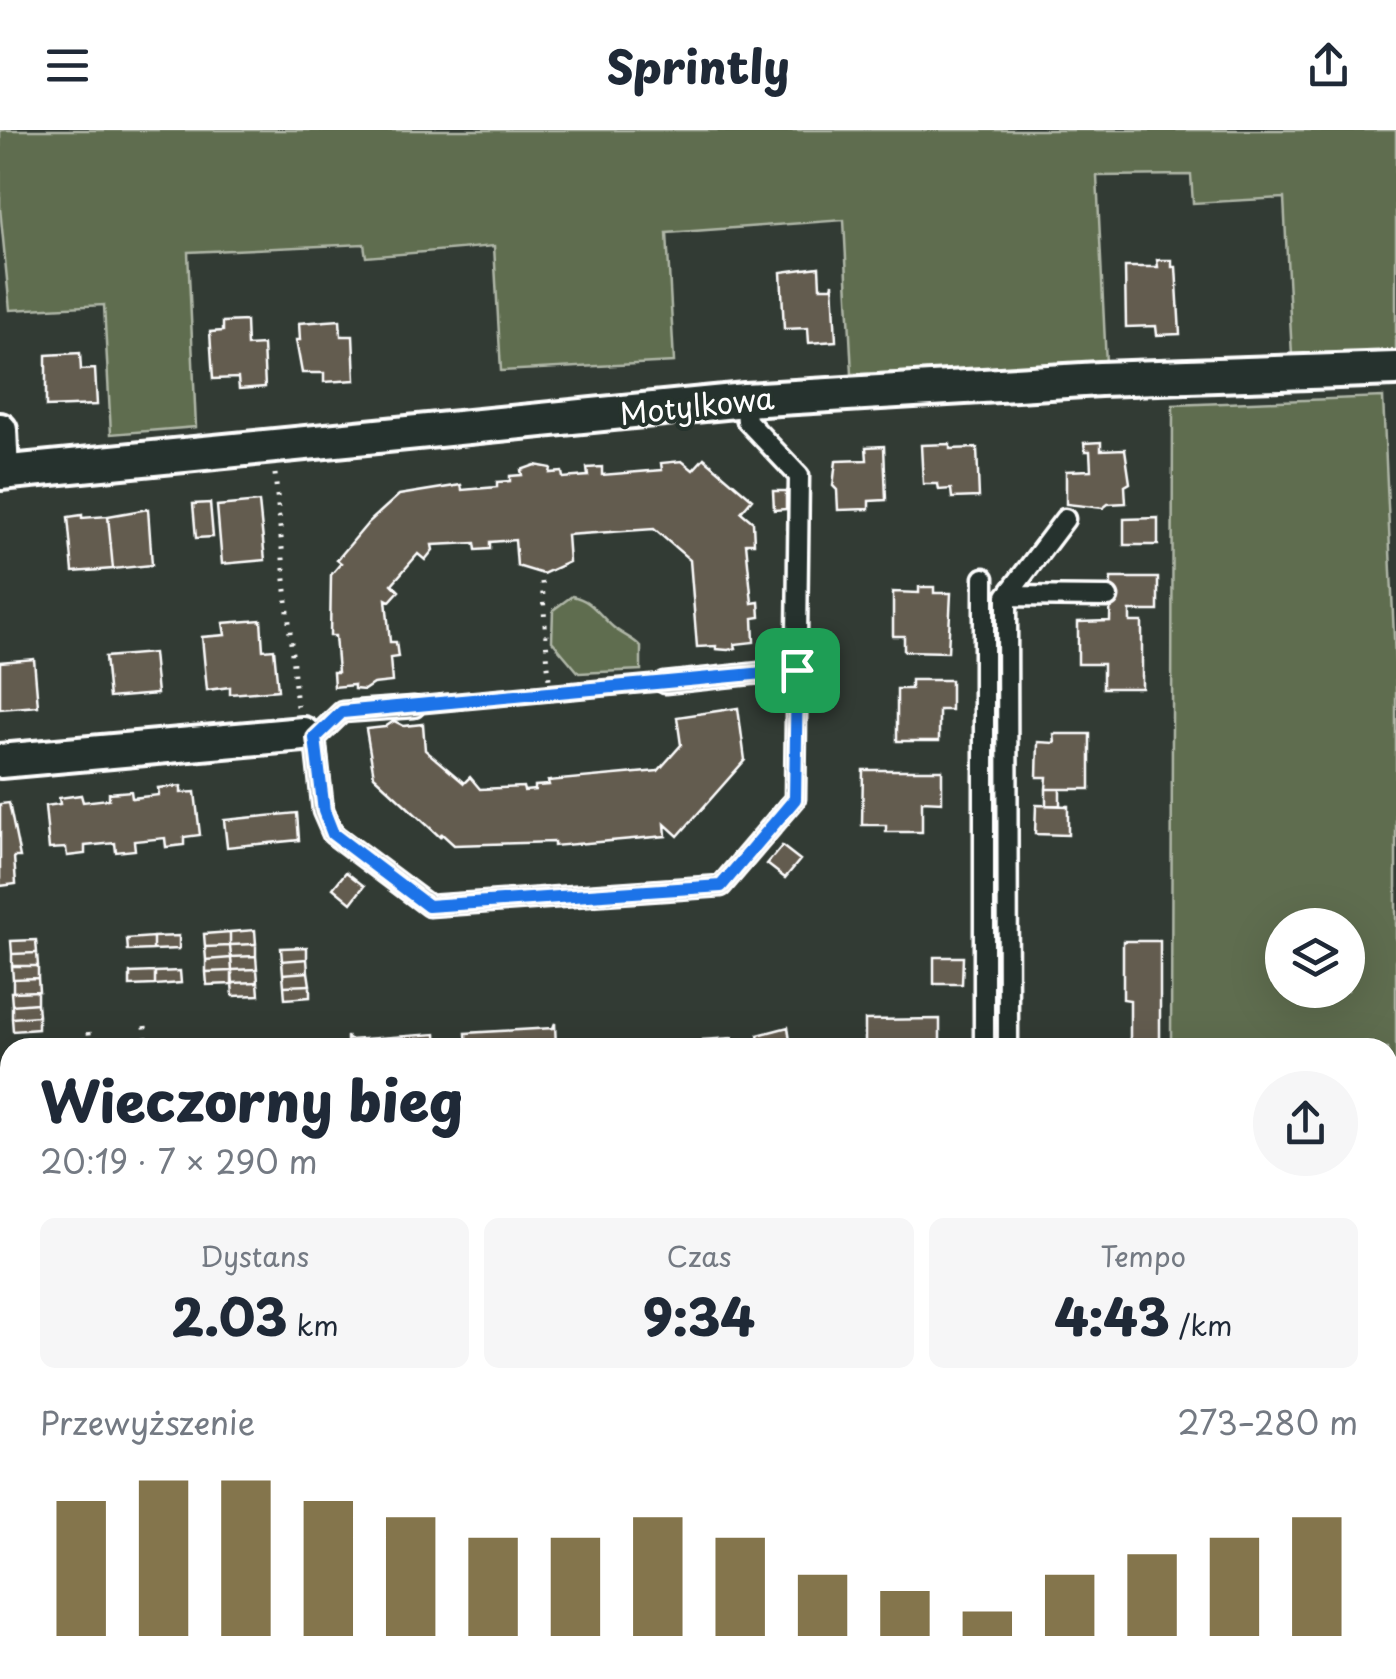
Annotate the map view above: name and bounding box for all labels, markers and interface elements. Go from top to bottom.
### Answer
text: Sprintly [606,31,790,99]
icon: menu [40,38,95,93]
icon: share [1301,38,1356,93]
street label: Motylkowa [617,374,776,435]
pin [755,628,840,713]
icon: arrive [770,643,825,698]
map controls [1265,908,1365,1008]
button: layers [1265,908,1365,1008]
text: Wieczorny bieg [40,1058,463,1141]
button: share [1253,1071,1358,1176]
text: 20:19 · 7 × 290 m [40,1137,318,1185]
text: Dystans [200,1234,309,1277]
text: Czas [667,1234,731,1277]
text: Tempo [1101,1234,1186,1277]
text: 2.03 [171,1277,287,1353]
text: 9:34 [643,1277,755,1353]
text: 4:43 [1054,1277,1170,1353]
text: km [287,1303,339,1346]
text: /km [1170,1303,1232,1346]
text: Przewyższenie [40,1398,255,1446]
text: 273–280 m [1177,1398,1358,1446]

